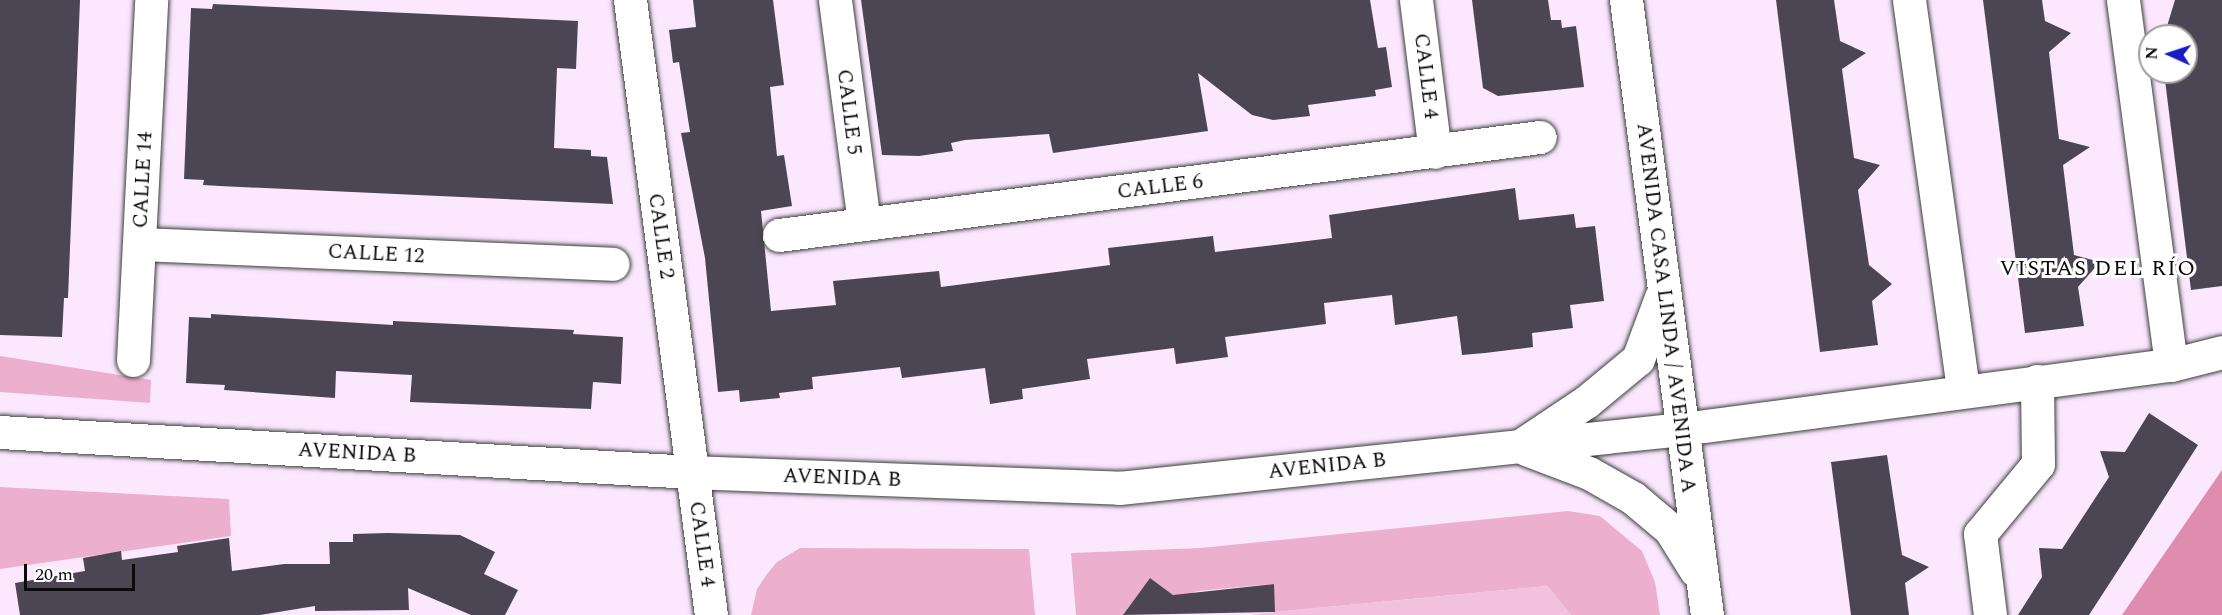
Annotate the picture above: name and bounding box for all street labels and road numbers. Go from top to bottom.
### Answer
street label: CALLE 4 [1408,32,1444,120]
street label: CALLE 5 [831,68,867,156]
street label: AVENIDA CASA LINDA / AVENIDA A [1631,122,1701,494]
street label: CALLE 14 [128,131,158,229]
street label: CALLE 6 [1116,169,1204,205]
street label: CALLE 2 [643,192,679,280]
street label: CALLE 12 [327,239,425,269]
street label: AVENIDA B [297,437,417,469]
street label: AVENIDA B [1267,447,1387,485]
street label: AVENIDA B [782,463,902,493]
street label: CALLE 4 [684,500,720,588]

